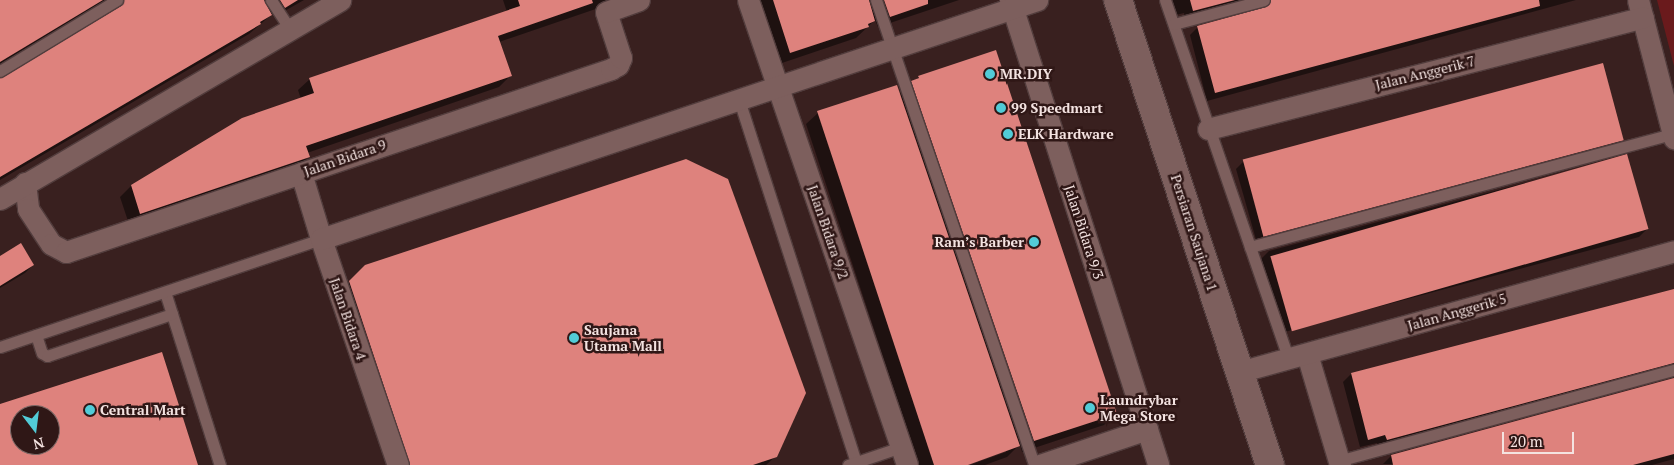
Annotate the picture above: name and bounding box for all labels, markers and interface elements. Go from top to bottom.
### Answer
street label: Jalan Anggerik 7 [1373,52,1477,94]
place label: MR.DIY [1000,66,1052,82]
marker: MR.DIY [984,68,996,80]
place label: 99 Speedmart [1011,100,1103,116]
marker: 99 Speedmart [995,102,1007,114]
place label: ELK Hardware [1018,126,1114,142]
marker: ELK Hardware [1002,128,1014,140]
street label: Jalan Bidara 9 [302,136,388,180]
street label: Persiaran Saujana 1 [1167,172,1221,294]
street label: Jalan Bidara 9/2 [804,183,852,281]
street label: Jalan Bidara 9/3 [1061,183,1107,281]
place label: Ram’s Barber [935,234,1024,250]
marker: Ram’s Barber [1028,236,1040,248]
street label: Jalan Bidara 4 [326,276,370,362]
street label: Jalan Anggerik 5 [1406,290,1508,334]
place label: Saujana Utama Mall [584,322,662,354]
marker: Saujana Utama Mall [568,332,580,344]
place label: Laundrybar Mega Store [1100,392,1178,424]
place label: Central Mart [100,402,186,418]
marker: Laundrybar Mega Store [1084,402,1096,414]
marker: Central Mart [84,404,96,416]
north arrow [10,405,60,455]
scale bar [1504,422,1576,454]
text: 20 m [1510,431,1543,451]
text: N [31,433,46,455]

